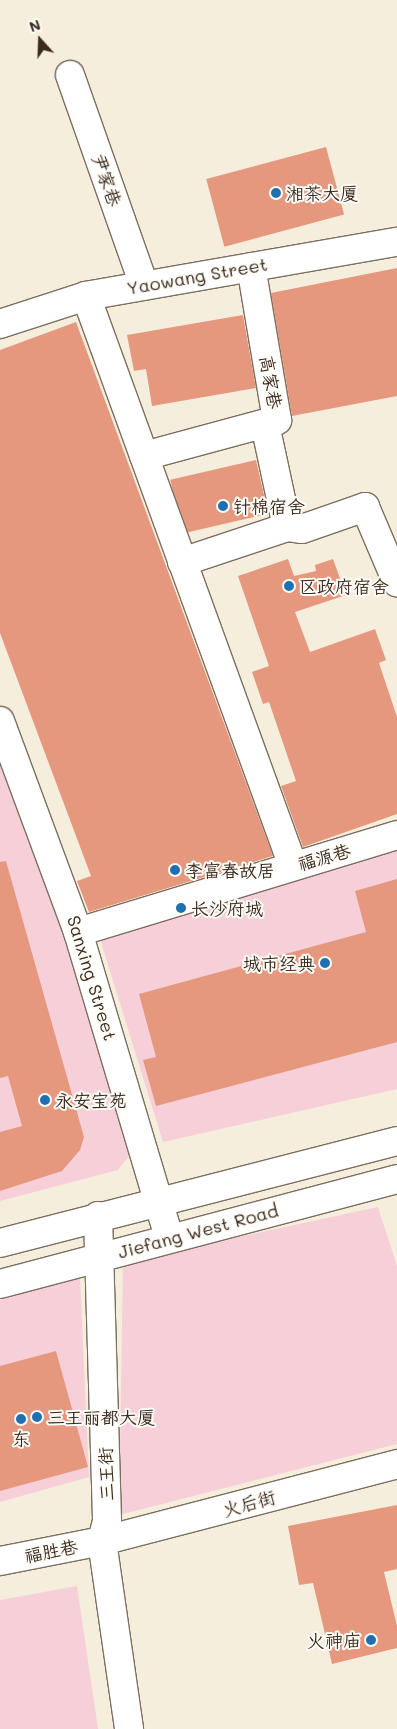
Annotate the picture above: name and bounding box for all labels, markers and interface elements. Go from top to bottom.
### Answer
north arrow [15,15,65,65]
text: N [26,15,43,36]
street label: 尹家巷 [88,151,126,209]
place label: 湘茶大厦 [286,182,358,204]
marker: 湘茶大厦 [270,187,282,199]
street label: Yaowang Street [125,253,269,299]
street label: 高家巷 [256,354,286,410]
place label: 针棉宿舍 [233,495,305,517]
marker: 针棉宿舍 [217,500,229,512]
place label: 区政府宿舍 [299,575,389,597]
marker: 区政府宿舍 [283,580,295,592]
street label: 福源巷 [295,839,353,875]
place label: 李富春故居 [185,859,275,881]
marker: 李富春故居 [169,864,181,876]
place label: 长沙府城 [191,897,263,919]
marker: 长沙府城 [175,902,187,914]
street label: Sanxing Street [63,913,121,1043]
place label: 城市经典 [243,952,315,974]
marker: 城市经典 [319,957,331,969]
place label: 永安宝苑 [55,1089,127,1111]
marker: 永安宝苑 [39,1094,51,1106]
street label: Jiefang West Road [115,1199,281,1263]
place label: 三王丽都大厦 [47,1406,155,1428]
marker: 三王丽都大厦 [31,1411,43,1423]
marker: 东 [15,1413,27,1425]
place label: 东 [12,1427,30,1449]
street label: 三王街 [94,1447,118,1501]
street label: 火后街 [220,1486,278,1520]
street label: 福胜巷 [22,1535,80,1567]
place label: 火神庙 [307,1629,361,1651]
marker: 火神庙 [365,1634,377,1646]

